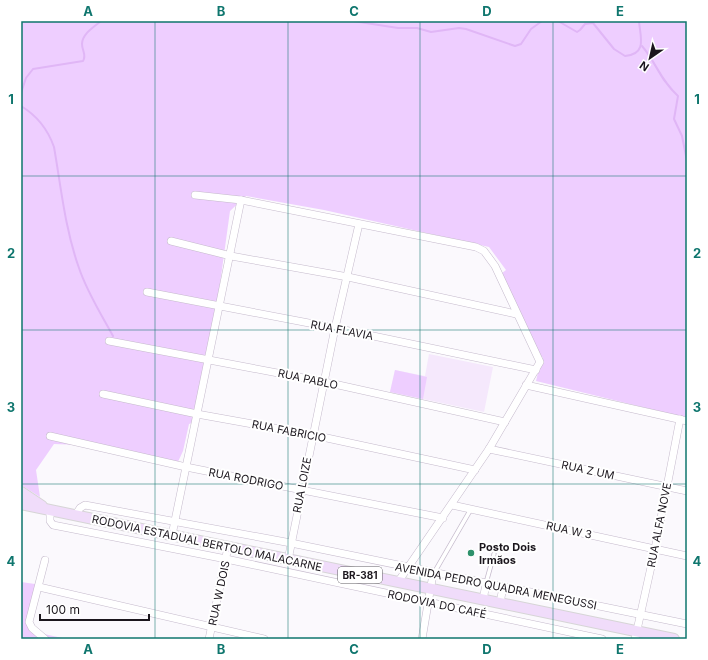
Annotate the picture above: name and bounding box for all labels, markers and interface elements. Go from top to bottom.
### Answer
text: A [83,3,93,19]
text: B [217,3,226,19]
text: C [349,3,359,19]
text: D [482,3,492,19]
text: E [616,3,624,19]
north arrow [630,38,670,78]
text: N [637,58,652,74]
text: 1 [8,91,14,107]
text: 1 [694,91,700,107]
text: 2 [7,245,15,261]
text: 2 [693,245,701,261]
street label: RUA FLAVIA [310,317,375,343]
street label: RUA PABLO [277,366,339,392]
text: 3 [7,399,15,415]
text: 3 [693,399,701,415]
street label: RUA FABRICIO [251,417,327,445]
street label: RUA LOIZE [290,456,314,514]
street label: RUA Z UM [560,458,616,482]
street label: RUA RODRIGO [207,465,285,493]
street label: RUA ALFA NOVE [644,481,674,569]
street label: RODOVIA ESTADUAL BERTOLO MALACARNE [91,512,323,574]
street label: RUA W 3 [545,518,593,542]
place label: Posto Dois Irmãos [479,540,536,567]
marker: Posto Dois Irmãos [466,548,476,558]
text: 4 [7,553,16,569]
text: 4 [693,553,702,569]
street label: RUA W DOIS [205,559,233,627]
street label: AVENIDA PEDRO QUADRA MENEGUSSI [394,560,598,612]
road number: BR-381 [338,567,382,583]
street label: RODOVIA DO CAFÉ [386,587,488,621]
scale bar [40,596,149,622]
text: 100 m [46,602,80,617]
text: A [83,641,93,657]
text: B [217,641,226,657]
text: C [349,641,359,657]
text: D [482,641,492,657]
text: E [616,641,624,657]

